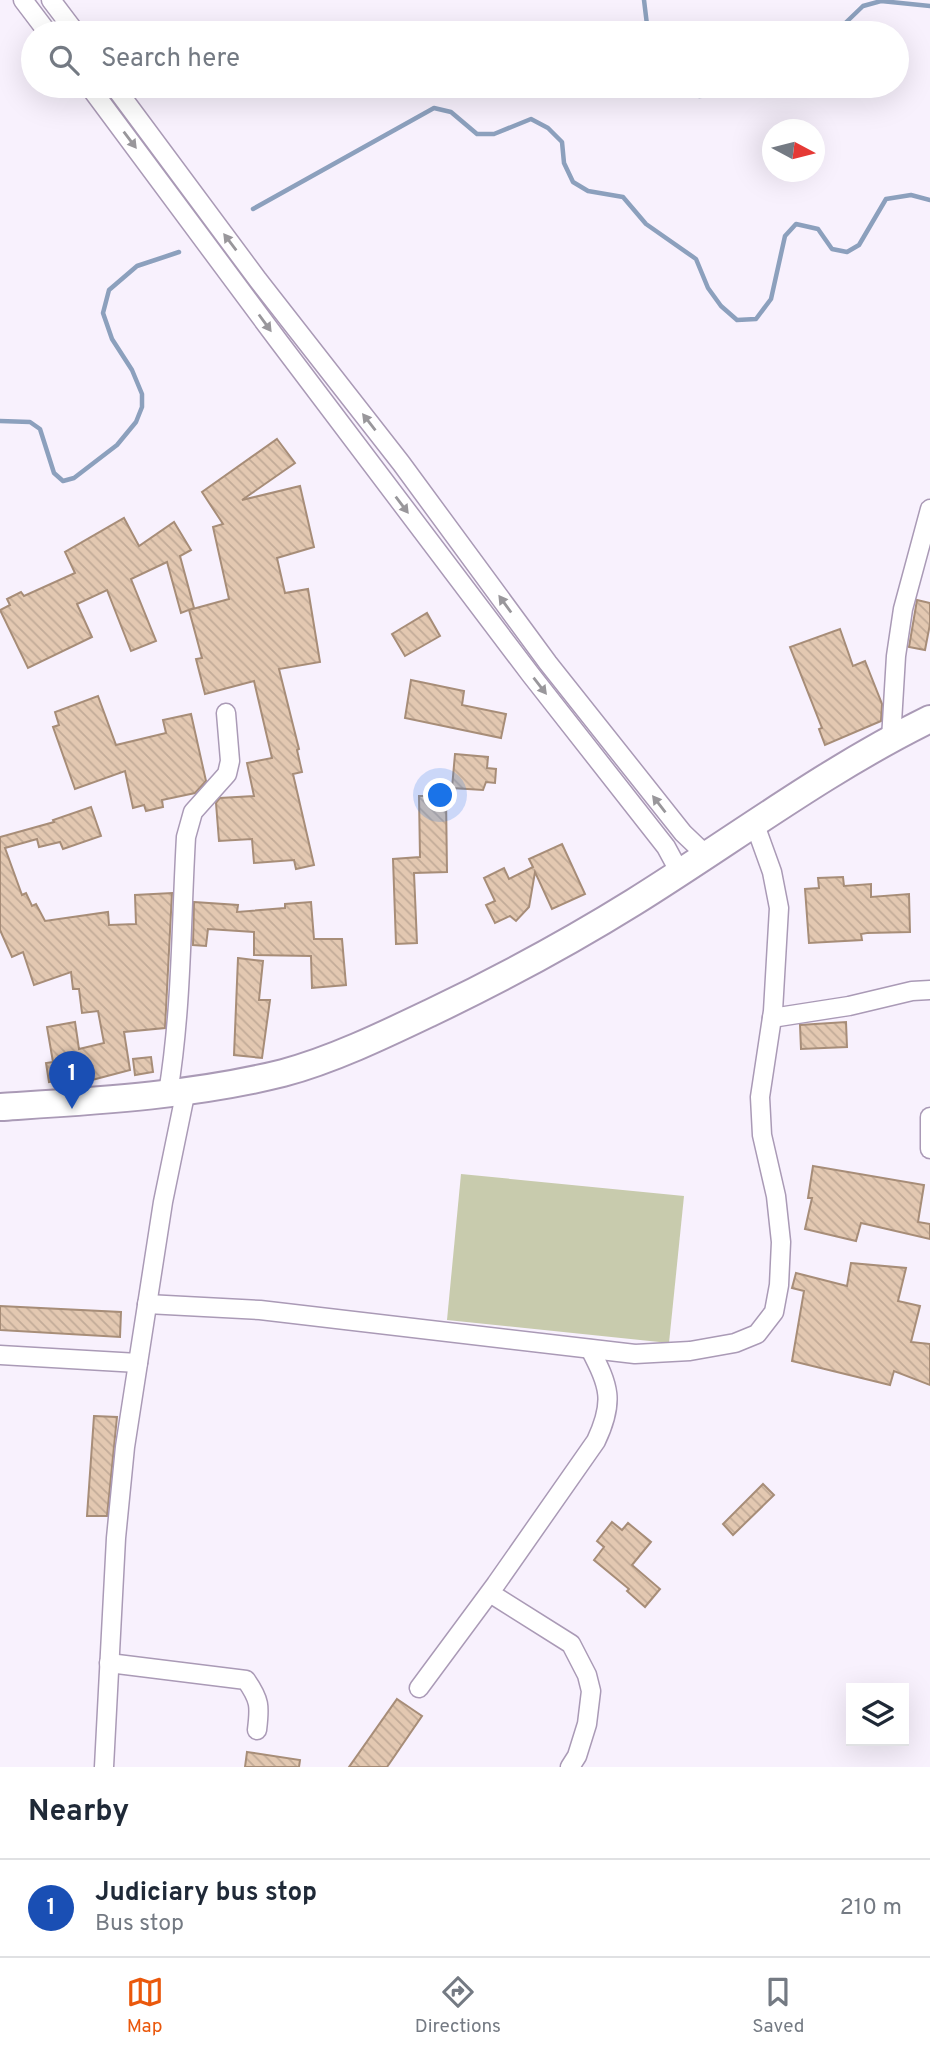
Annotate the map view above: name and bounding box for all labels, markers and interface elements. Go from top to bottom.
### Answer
search box [21,21,909,98]
icon: search [45,41,83,79]
text: Search here [101,43,240,76]
north arrow [762,119,825,182]
one-way arrow [123,131,137,149]
one-way arrow [223,233,237,251]
one-way arrow [258,314,272,332]
one-way arrow [362,413,377,431]
one-way arrow [395,495,410,513]
one-way arrow [497,596,512,614]
one-way arrow [532,677,547,694]
your location [423,778,457,812]
one-way arrow [652,795,667,812]
pin: 1 [49,1051,95,1109]
map controls [846,1683,909,1746]
button: layers [846,1683,909,1746]
text: Nearby [28,1794,129,1831]
text: Judiciary bus stop [95,1877,317,1910]
text: 1 [46,1894,56,1923]
text: 210 m [840,1894,902,1923]
text: Bus stop [95,1910,184,1939]
tab: Map [126,1973,164,2039]
tab: Directions [415,1973,501,2039]
tab: Saved [752,1973,804,2039]

